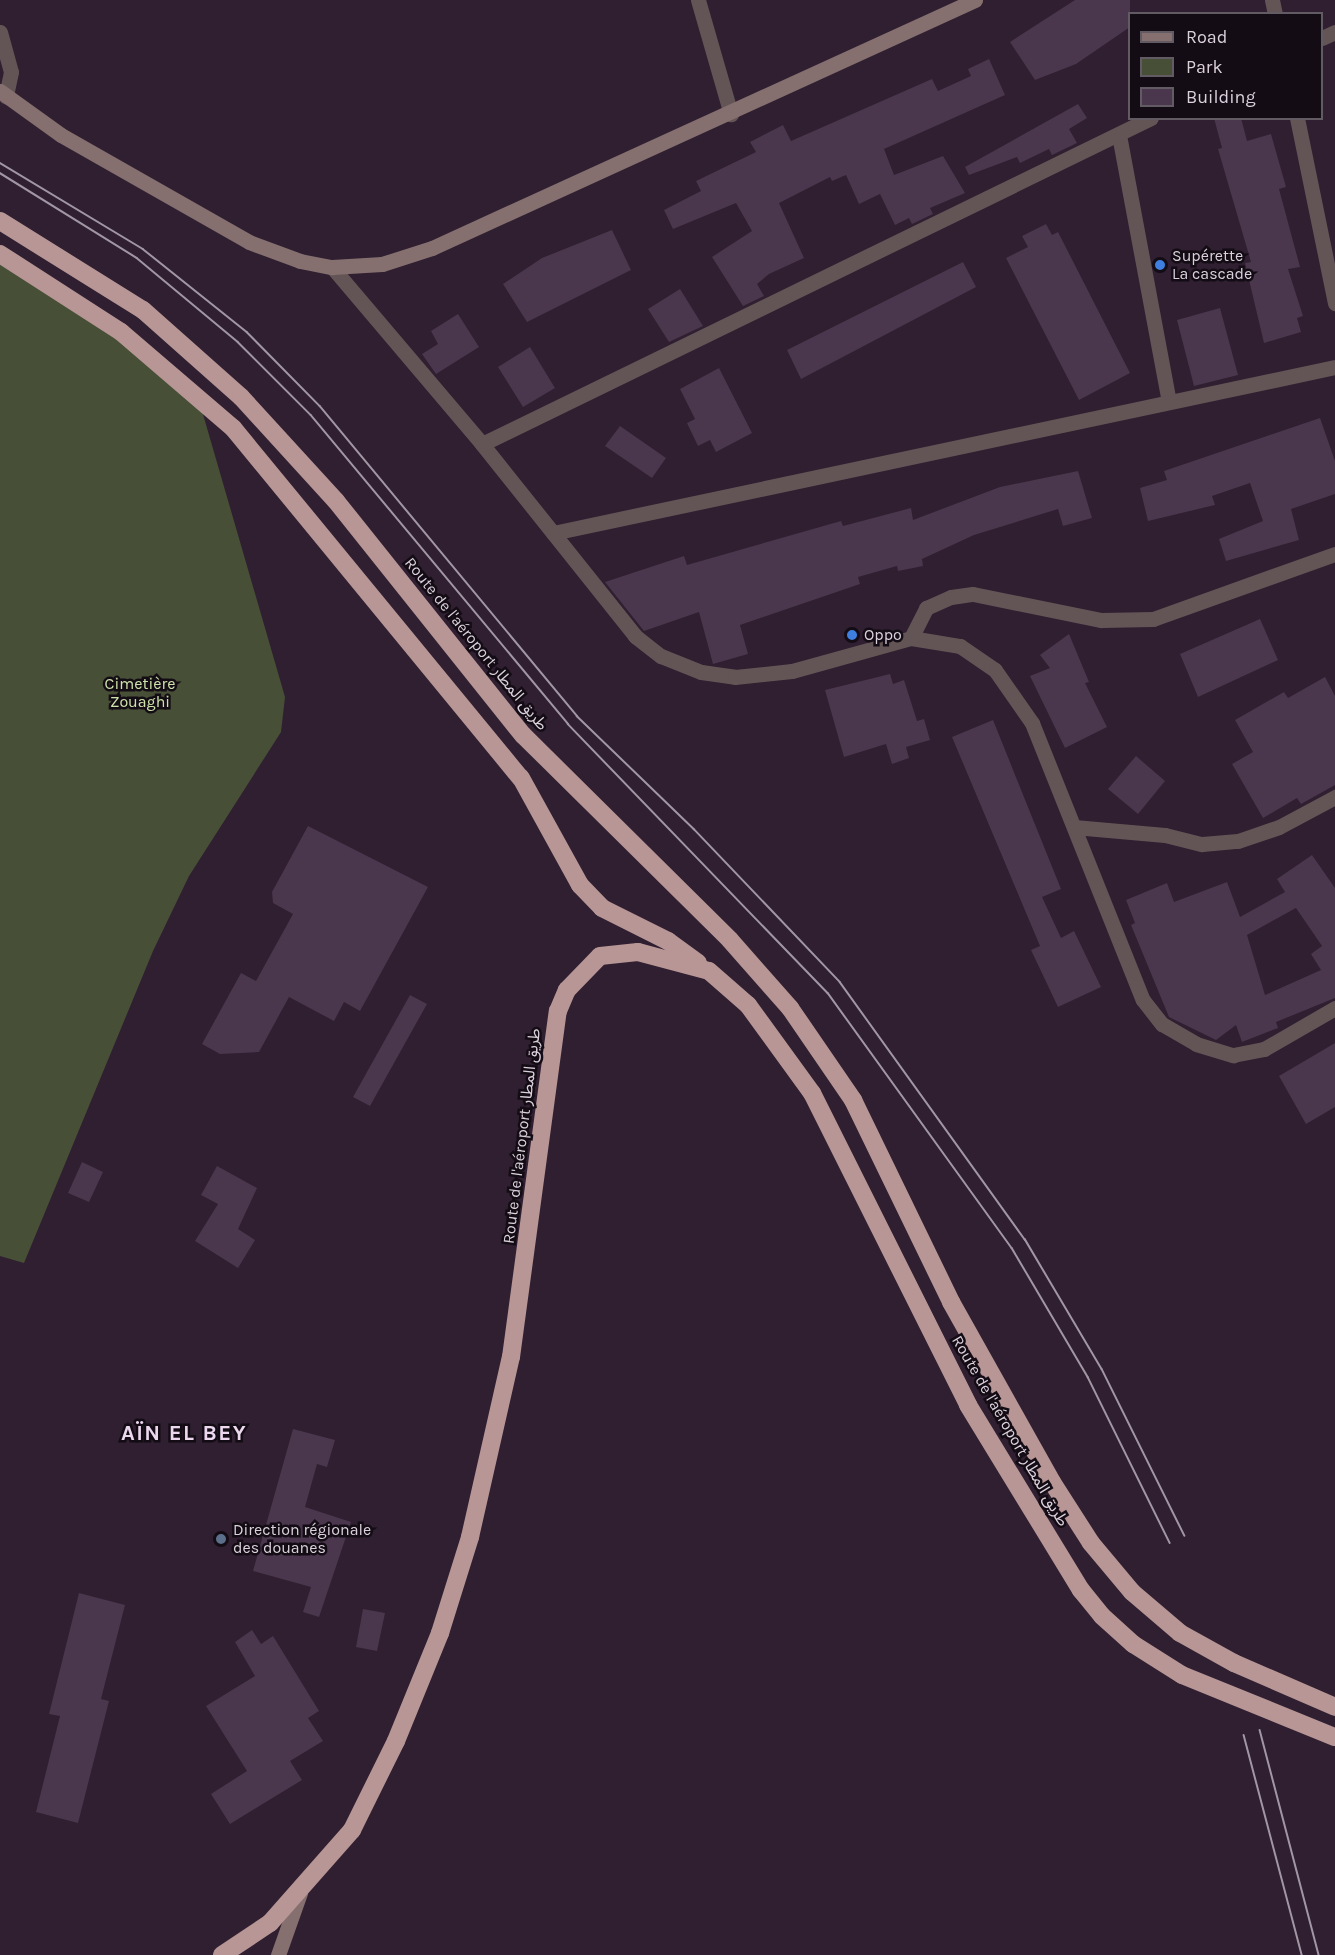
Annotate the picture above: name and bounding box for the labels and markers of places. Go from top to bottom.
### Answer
place label: Supérette La cascade [1172,246,1252,284]
marker: Supérette La cascade [1153,258,1167,272]
place label: Oppo [864,625,902,645]
marker: Oppo [845,628,859,642]
place label: Direction régionale des douanes [233,1520,371,1558]
marker: Direction régionale des douanes [214,1532,228,1546]

